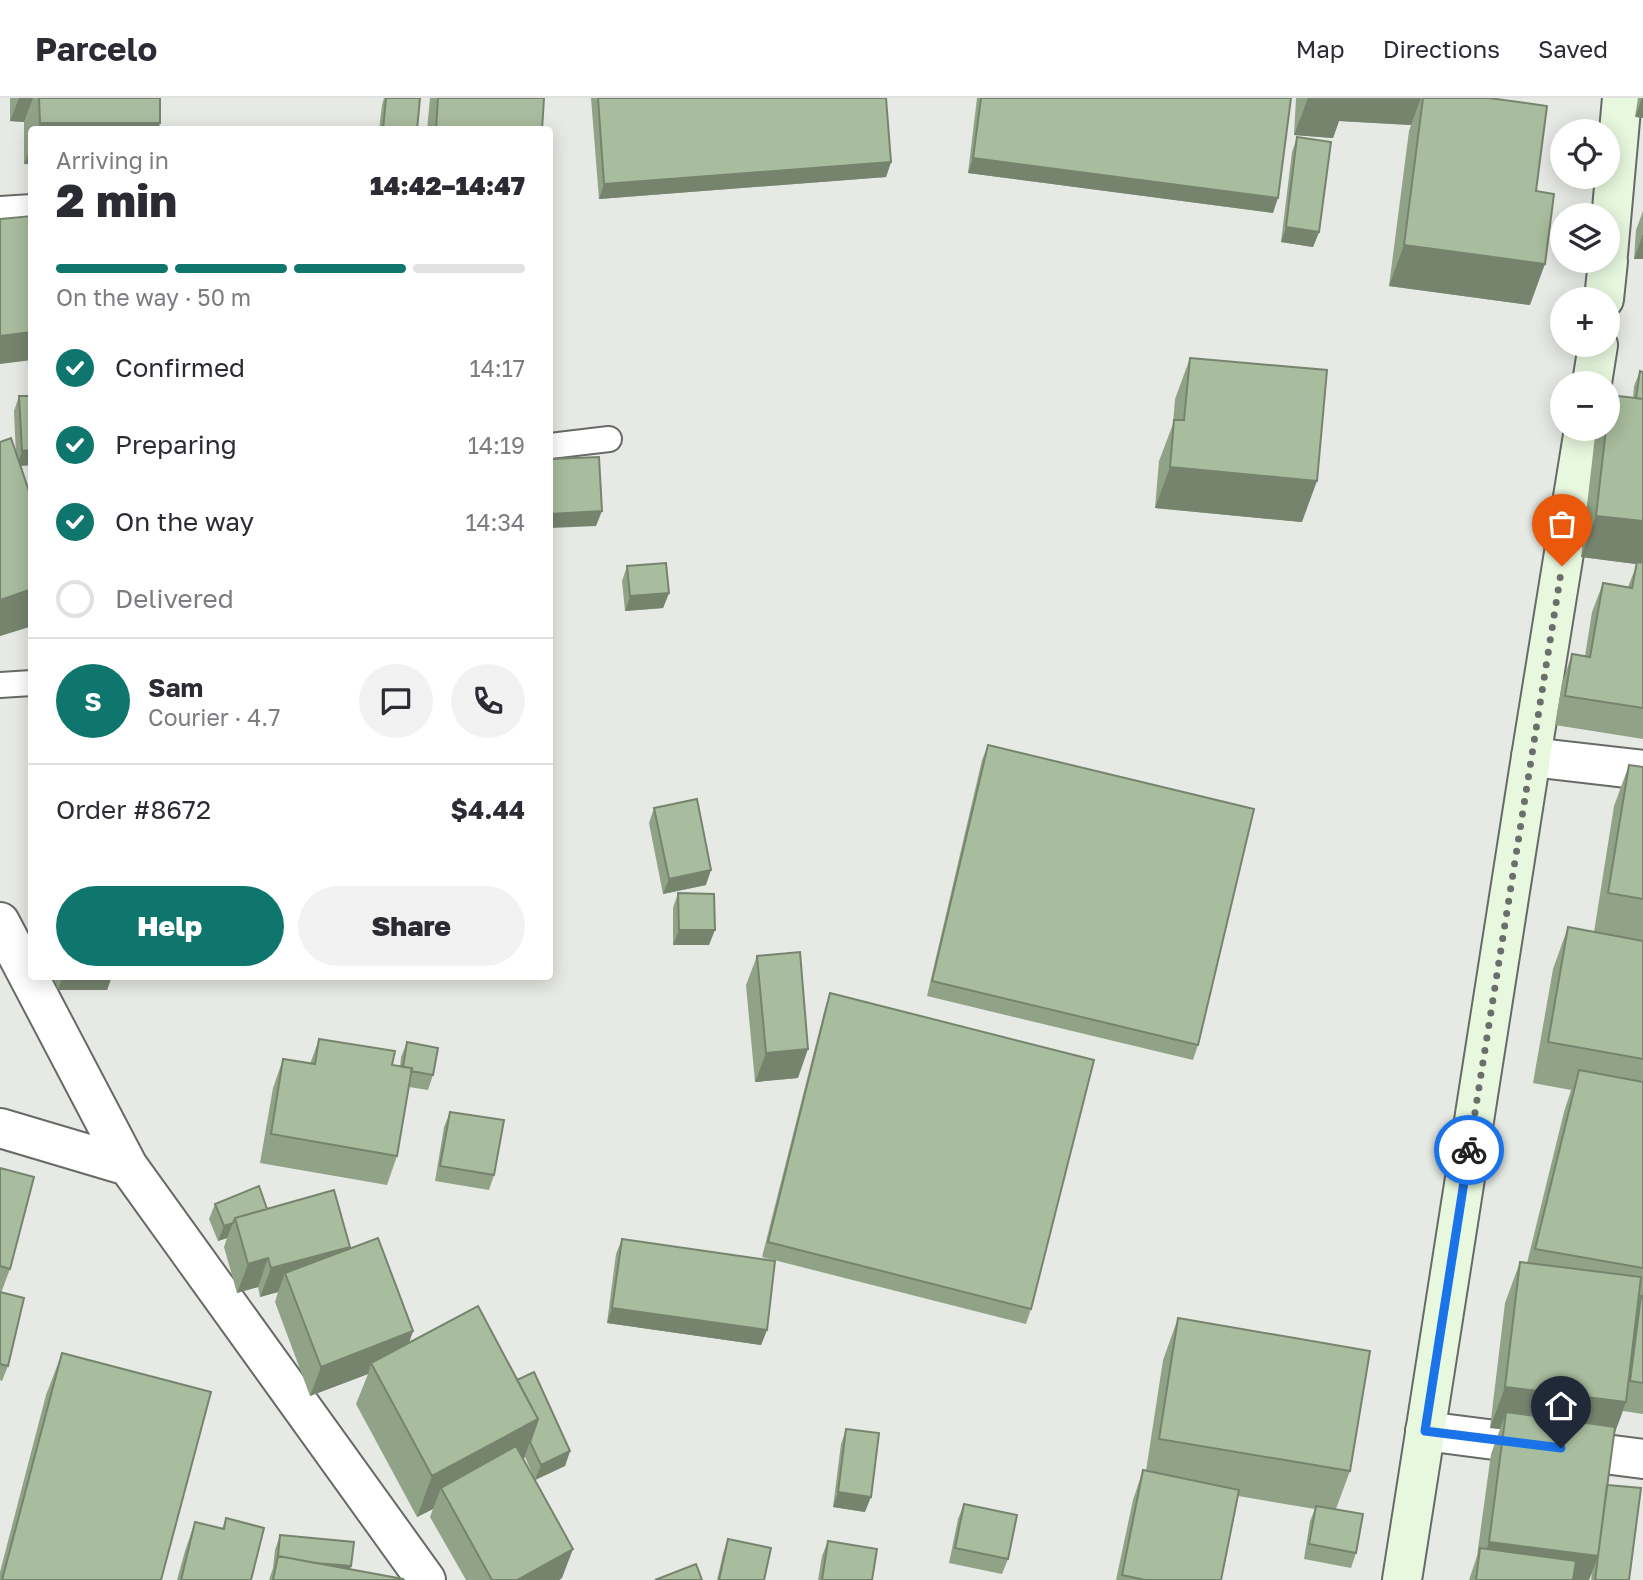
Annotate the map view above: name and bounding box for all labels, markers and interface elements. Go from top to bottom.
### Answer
text: Parcelo [35,29,157,68]
text: Map [1296,34,1345,63]
text: Directions [1383,34,1500,63]
text: Saved [1538,34,1608,63]
map controls [1550,119,1620,441]
button: locate [1550,119,1620,189]
text: Arriving in [56,146,169,174]
text: 14:42–14:47 [370,170,525,201]
text: 2 min [56,172,177,227]
button: layers [1550,203,1620,273]
text: On the way · 50 m [56,283,251,311]
button: + [1550,287,1620,357]
icon: check [56,349,94,387]
text: Confirmed [115,352,245,383]
text: 14:17 [470,354,525,382]
button: − [1550,371,1620,441]
icon: check [56,426,94,464]
text: Preparing [115,429,237,460]
text: 14:19 [468,431,525,459]
pin [1532,494,1592,566]
icon: check [56,503,94,541]
icon: bag [1543,505,1581,543]
text: On the way [115,506,254,537]
text: 14:34 [465,508,525,536]
text: Delivered [115,583,234,614]
button: chat [359,664,433,738]
button: phone [451,664,525,738]
text: Sam [148,672,203,703]
text: S [84,686,102,717]
text: Courier · 4.7 [148,703,280,731]
text: Order #8672 [56,794,211,825]
text: $4.44 [451,794,525,825]
button: Help [56,886,284,966]
button: Share [298,886,525,966]
courier [1434,1115,1504,1185]
icon: bike [1450,1131,1488,1169]
pin [1531,1376,1591,1448]
icon: home [1542,1387,1580,1425]

